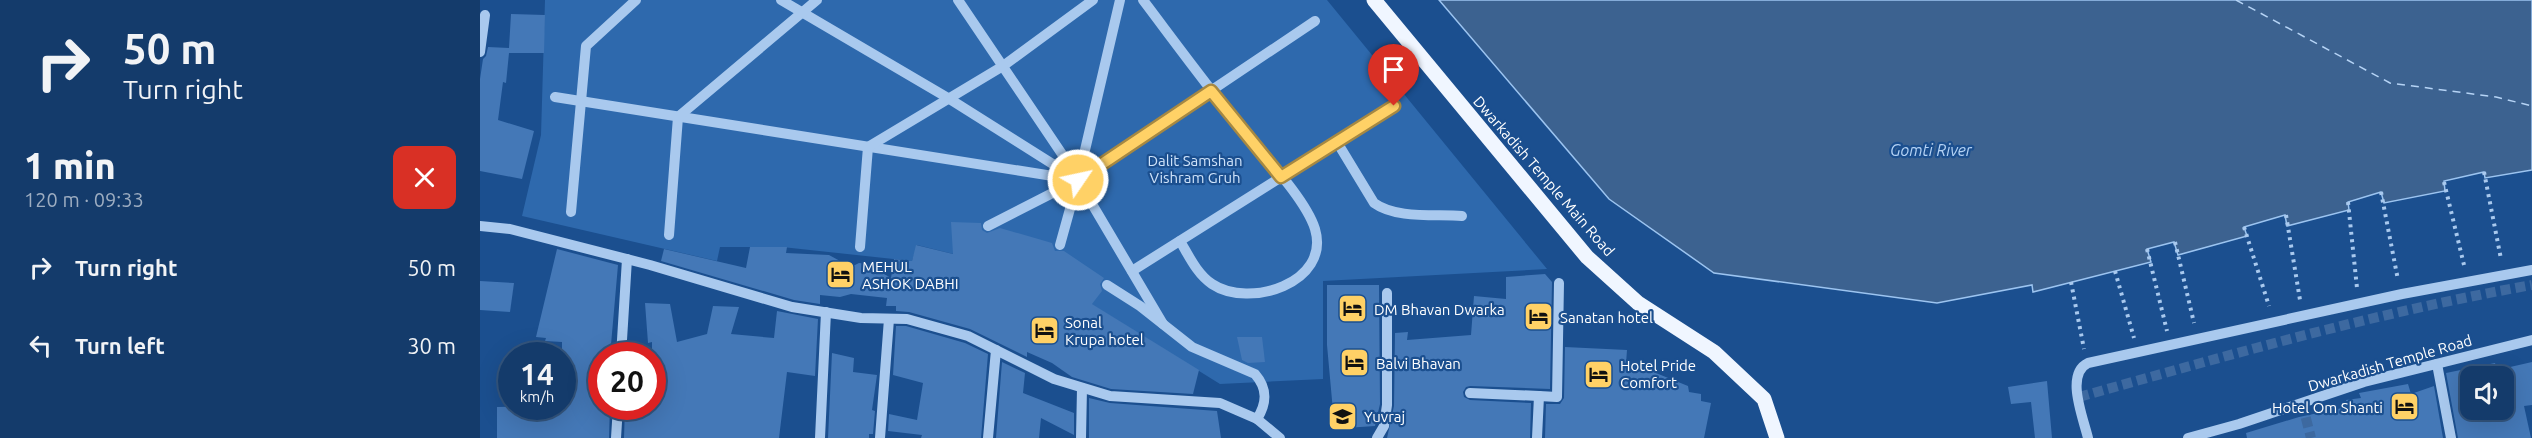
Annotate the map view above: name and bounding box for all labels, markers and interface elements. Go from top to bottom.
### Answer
icon: right [24,24,102,102]
text: 50 m [123,25,217,72]
pin [1368,44,1419,106]
icon: arrive [1377,53,1410,86]
text: Turn right [123,74,243,104]
street label: Dwarkadish Temple Main Road [1470,93,1618,259]
water label: Gomti River [1890,141,1973,159]
text: 1 min [24,145,116,186]
button: close [393,146,456,209]
position arrow [1046,148,1110,212]
park label: Dalit Samshan Vishram Gruh [1147,152,1243,186]
text: 120 m · 09:33 [24,188,144,211]
icon: right [24,251,57,284]
text: Turn right [75,255,177,280]
text: 50 m [407,255,456,280]
place label: MEHUL ASHOK DABHI [862,258,959,292]
hotel icon: MEHUL ASHOK DABHI [825,259,857,291]
hotel icon: DM Bhavan Dwarka [1337,293,1369,325]
place label: DM Bhavan Dwarka [1374,301,1505,318]
hotel icon: Sanatan hotel [1523,301,1555,333]
place label: Sanatan hotel [1560,309,1653,326]
place label: Sonal Krupa hotel [1065,314,1144,348]
hotel icon: Sonal Krupa hotel [1028,315,1060,347]
icon: left [24,329,57,362]
street label: Dwarkadish Temple Road [2306,331,2474,395]
text: Turn left [75,333,165,358]
text: 30 m [407,333,456,358]
speed limit sign: 20 [588,342,666,420]
hotel icon: Balvi Bhavan [1339,347,1371,379]
place label: Balvi Bhavan [1376,355,1461,372]
text: 14 [520,357,554,391]
place label: Hotel Pride Comfort [1620,357,1696,391]
hotel icon: Hotel Pride Comfort [1583,358,1615,390]
map controls [2460,366,2514,420]
button: sound [2460,366,2514,420]
text: km/h [520,388,554,405]
hotel icon: Hotel Om Shanti [2388,391,2420,423]
place label: Hotel Om Shanti [2272,399,2383,416]
school or university icon: Yuvraj [1327,400,1359,432]
place label: Yuvraj [1364,408,1405,425]

